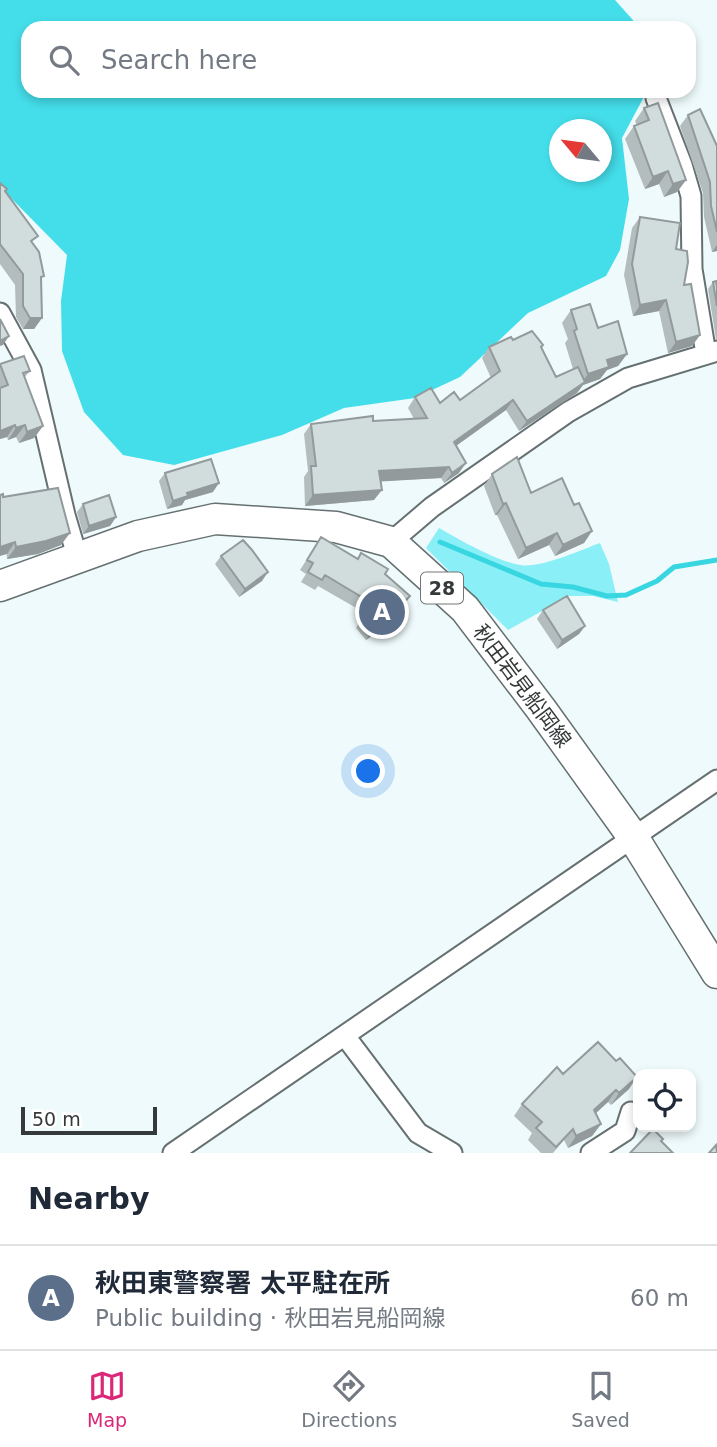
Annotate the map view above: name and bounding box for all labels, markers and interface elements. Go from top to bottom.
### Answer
search box [21,21,696,98]
icon: search [45,41,83,79]
text: Search here [101,45,257,75]
north arrow [549,119,612,182]
road number: 28 [421,572,463,604]
pin: A [359,586,405,638]
street label: 秋田岩見船岡線 [468,620,576,752]
your location [351,754,385,788]
map controls [633,1069,696,1132]
button: locate [633,1069,696,1132]
scale bar [21,1104,158,1136]
text: 50 m [32,1108,81,1130]
text: Nearby [28,1181,150,1216]
text: 秋田東警察署 太平駐在所 [95,1268,390,1298]
text: A [42,1285,60,1311]
text: 60 m [630,1285,689,1311]
text: Public building · 秋田岩見船岡線 [95,1305,445,1331]
tab: Map [87,1367,127,1431]
tab: Directions [301,1367,397,1431]
tab: Saved [571,1367,630,1431]

